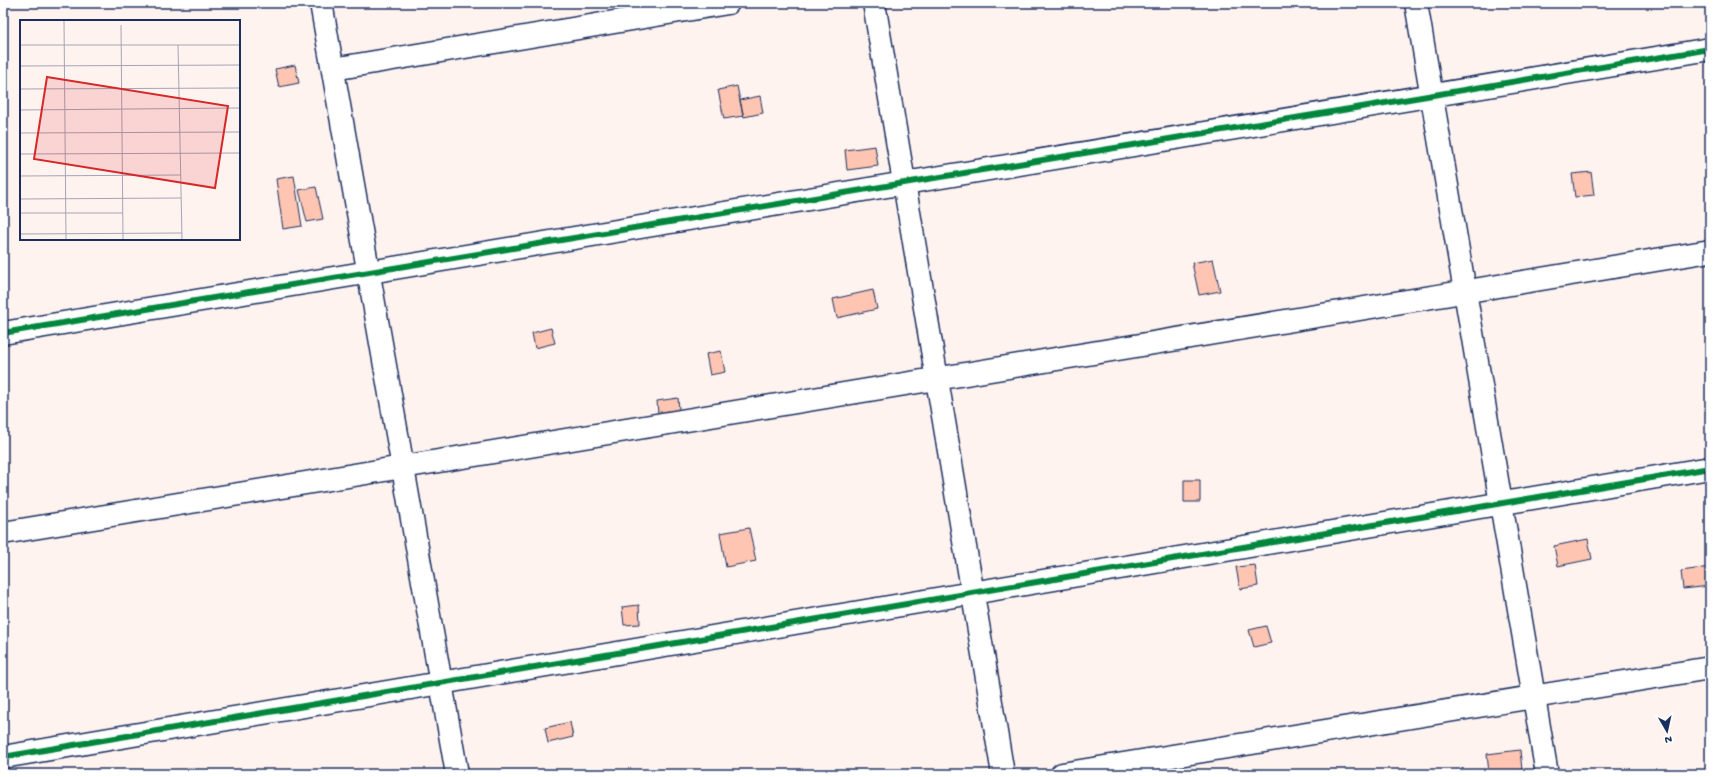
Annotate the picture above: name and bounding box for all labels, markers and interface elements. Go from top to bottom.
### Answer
inset map [20,20,240,240]
north arrow [1647,711,1687,751]
text: N [1664,732,1673,745]

